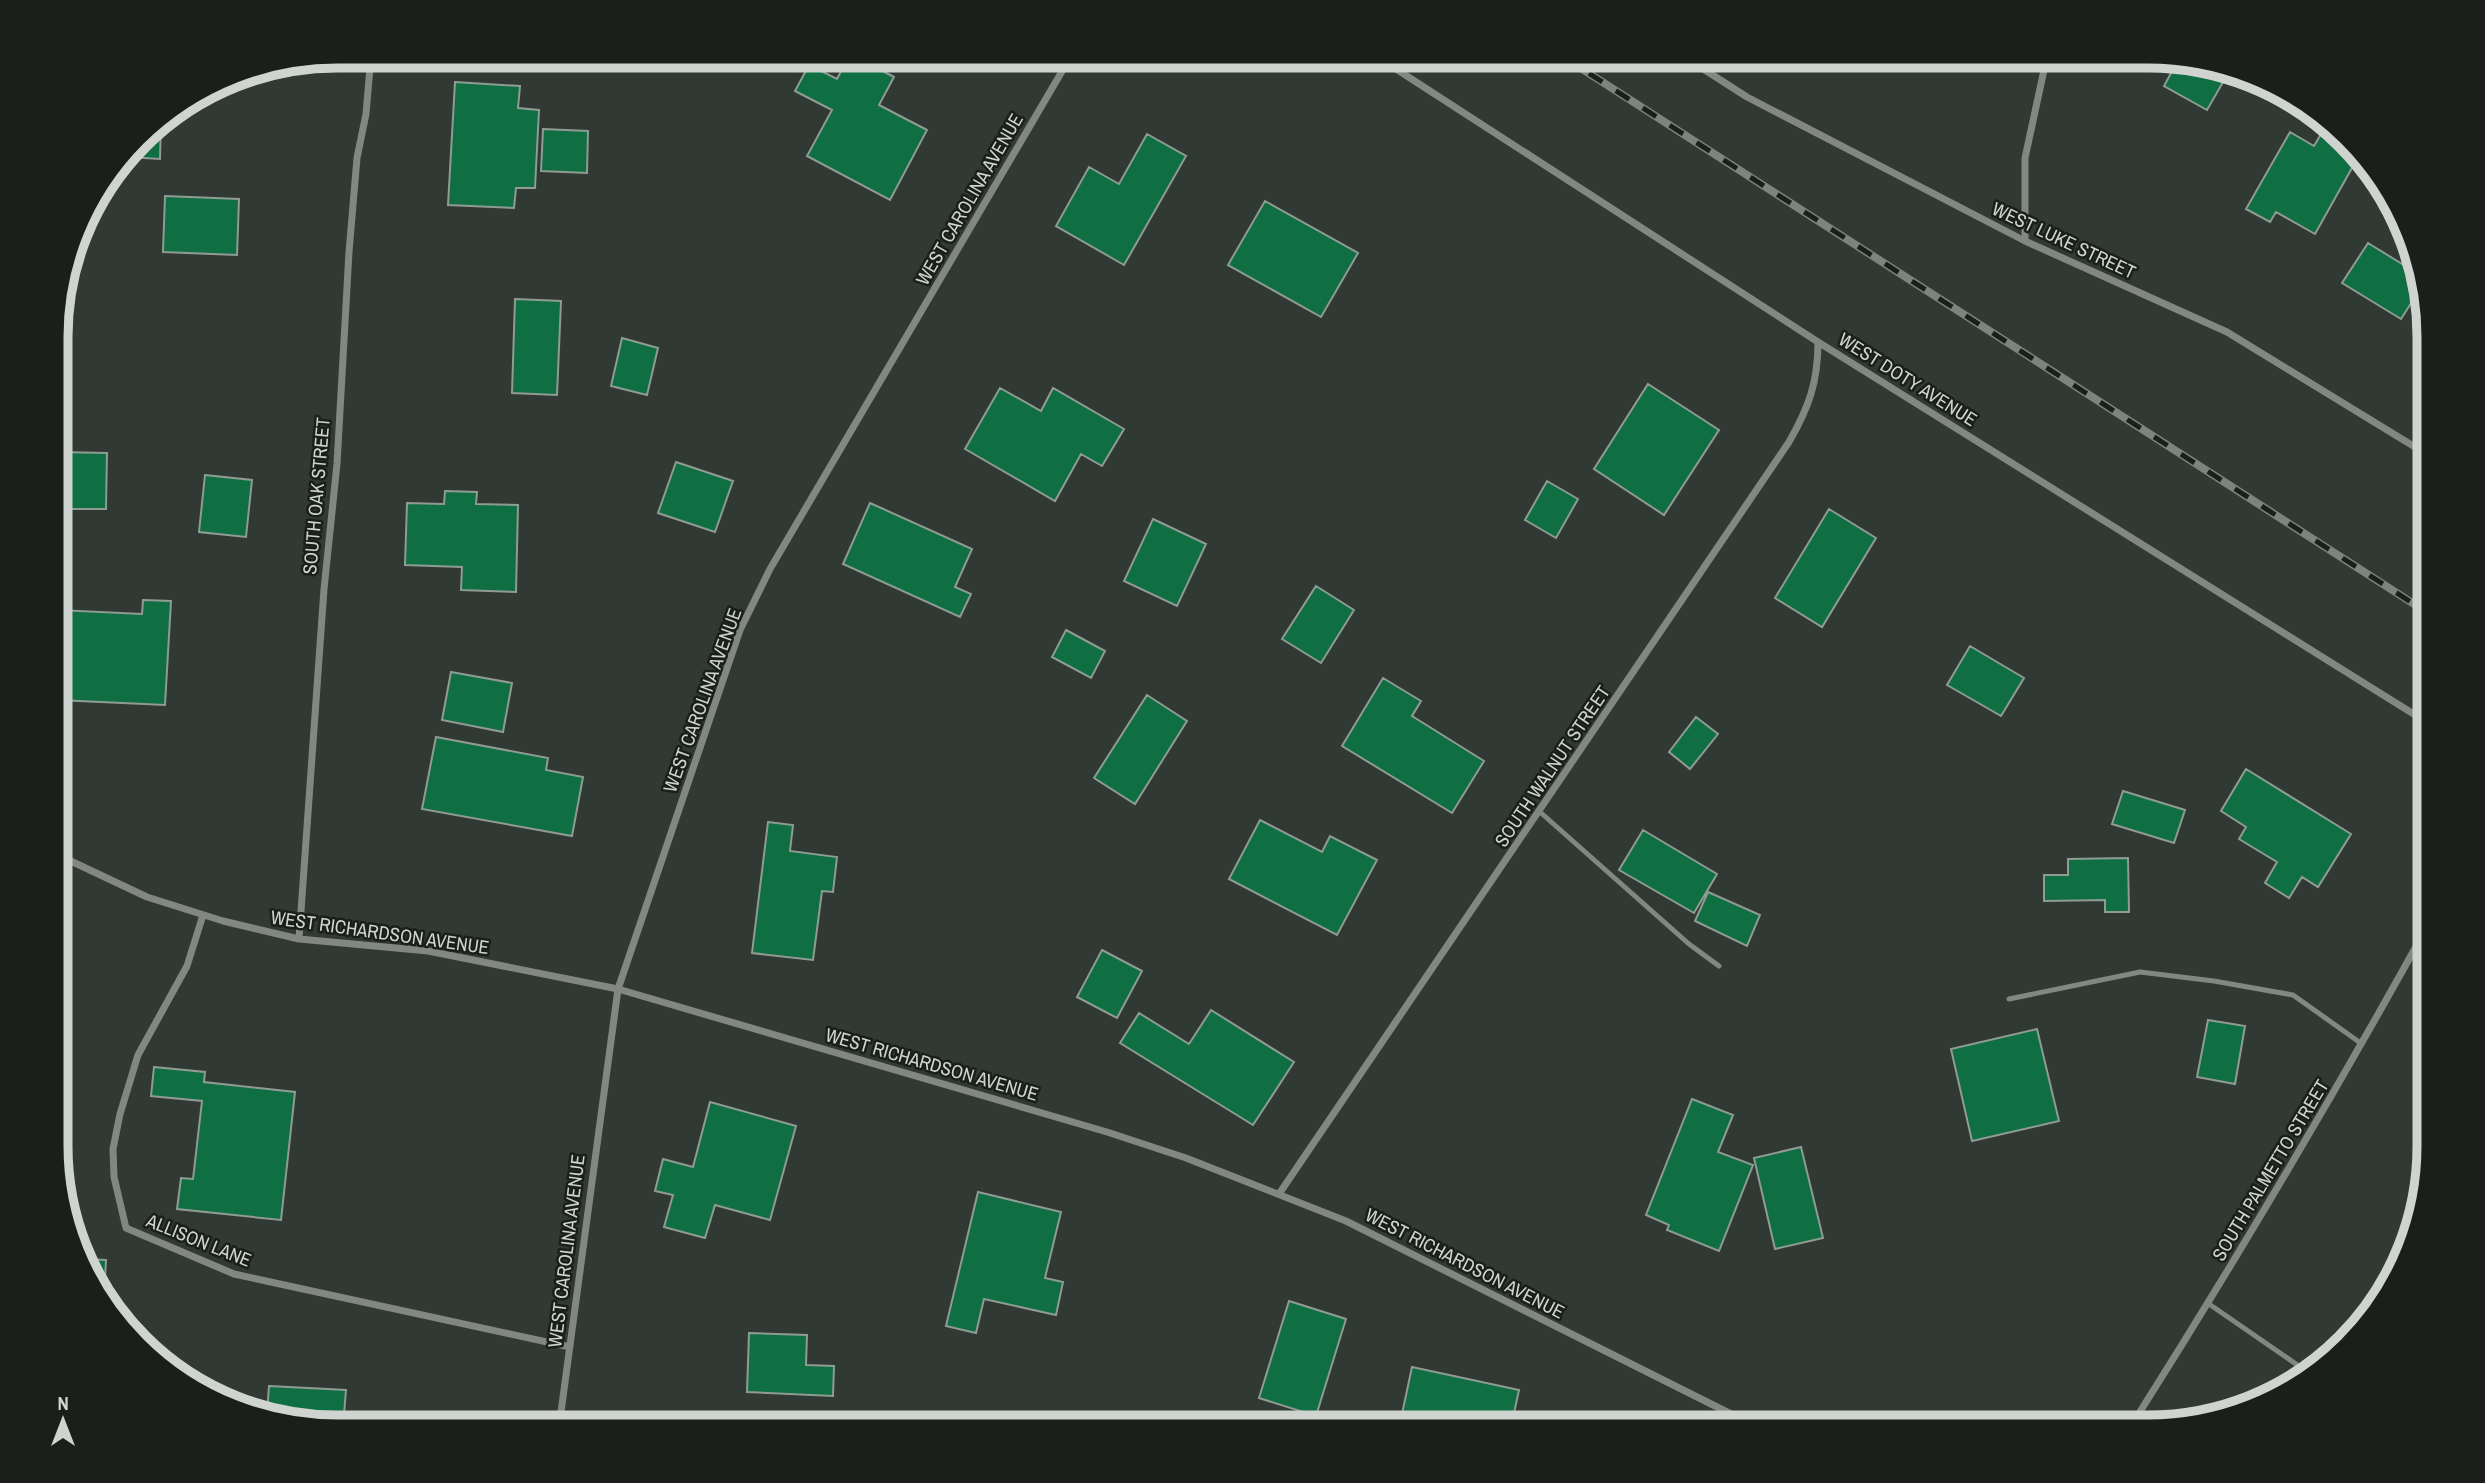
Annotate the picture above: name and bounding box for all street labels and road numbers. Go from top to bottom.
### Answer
street label: WEST CAROLINA AVENUE [909,108,1029,290]
street label: WEST LUKE STREET [1988,195,2140,285]
street label: WEST DOTY AVENUE [1834,326,1982,432]
street label: SOUTH OAK STREET [296,416,336,576]
street label: WEST CAROLINA AVENUE [657,604,747,796]
street label: SOUTH WALNUT STREET [1488,680,1616,852]
street label: WEST RICHARDSON AVENUE [269,904,491,960]
street label: WEST RICHARDSON AVENUE [823,1021,1041,1107]
street label: SOUTH PALMETTO STREET [2205,1074,2335,1266]
street label: WEST CAROLINA AVENUE [541,1153,591,1349]
street label: WEST RICHARDSON AVENUE [1361,1201,1569,1325]
street label: ALLISON LANE [142,1207,255,1273]

